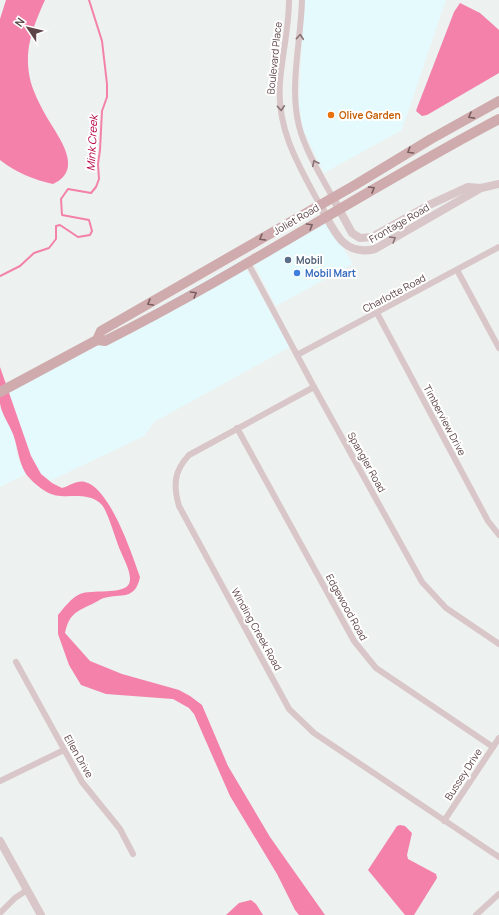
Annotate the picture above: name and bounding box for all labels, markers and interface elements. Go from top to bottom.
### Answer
north arrow [8,8,48,48]
text: N [11,14,28,30]
street label: Boulevard Place [263,21,285,95]
one-way arrow [295,34,304,40]
one-way arrow [276,105,285,111]
place label: Olive Garden [339,108,401,122]
marker: Olive Garden [326,110,336,120]
one-way arrow [468,112,475,119]
water label: Mink Creek [83,113,101,171]
one-way arrow [407,147,414,154]
one-way arrow [312,160,320,167]
one-way arrow [368,187,375,194]
street label: Joliet Road [271,200,322,238]
street label: Frontage Road [366,200,432,246]
one-way arrow [306,223,313,230]
one-way arrow [259,234,266,241]
one-way arrow [389,236,396,243]
place label: Mobil [296,253,323,267]
marker: Mobil [283,255,293,265]
place label: Mobil Mart [305,266,356,280]
marker: Mobil Mart [292,268,302,278]
street label: Charlotte Road [360,270,428,315]
one-way arrow [190,291,198,298]
one-way arrow [147,299,154,306]
street label: Timberview Drive [420,382,470,458]
street label: Spangler Road [345,429,389,495]
street label: Edgewood Road [323,571,371,643]
street label: Winding Creek Road [228,585,286,673]
street label: Ellen Drive [61,732,97,780]
street label: Bussey Drive [441,745,485,803]

